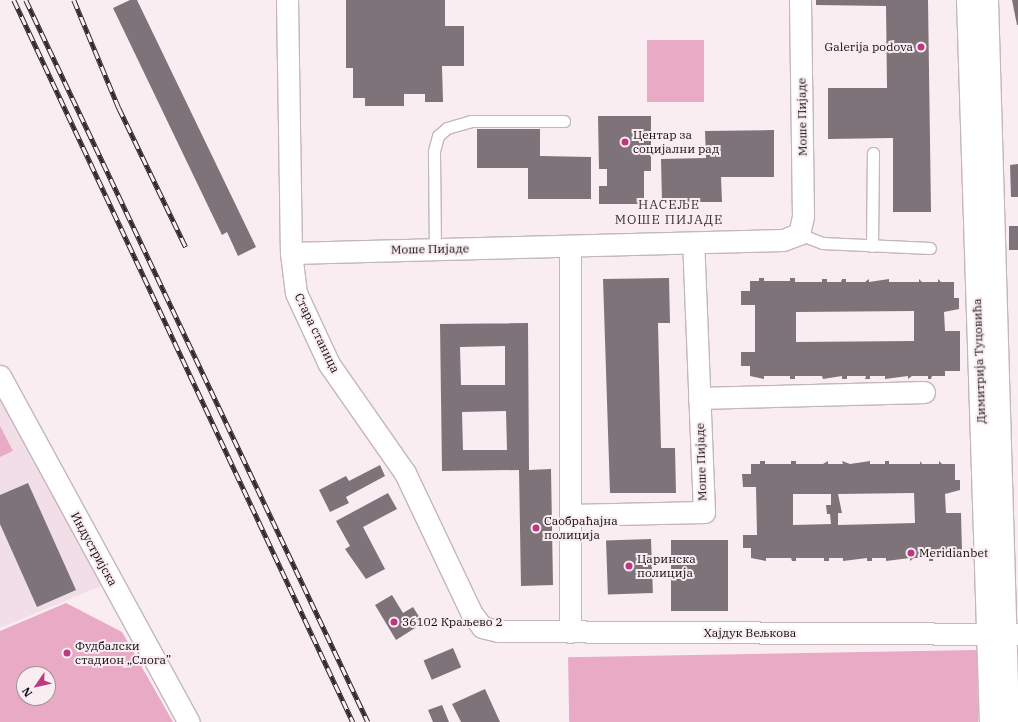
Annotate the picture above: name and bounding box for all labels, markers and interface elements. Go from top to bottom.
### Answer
place label: Galerija podova [824,40,913,54]
marker: Galerija podova [916,42,926,52]
street label: Моше Пијаде [794,78,810,156]
place label: Центар за социјални рад [633,128,719,156]
marker: Центар за социјални рад [620,137,630,147]
district label: НАСЕЉЕ МОШЕ ПИЈАДЕ [615,198,723,229]
street label: Моше Пијаде [391,241,469,257]
street label: Стара станица [292,291,342,375]
street label: Димитрија Туцовића [970,298,988,424]
street label: Моше Пијаде [692,423,710,501]
street label: Индустријска [68,510,120,588]
place label: Саобраћајна полиција [544,514,618,542]
marker: Саобраћајна полиција [531,523,541,533]
place label: Meridianbet [919,546,988,560]
marker: Meridianbet [906,548,916,558]
place label: Царинска полиција [637,552,696,580]
marker: Царинска полиција [624,561,634,571]
place label: 36102 Краљево 2 [402,615,503,629]
marker: 36102 Краљево 2 [389,617,399,627]
street label: Хајдук Вељкова [704,626,796,640]
place label: Фудбалски стадион „Слога” [75,639,171,667]
marker: Фудбалски стадион „Слога” [62,648,72,658]
north arrow [16,666,56,706]
text: N [19,685,35,700]

